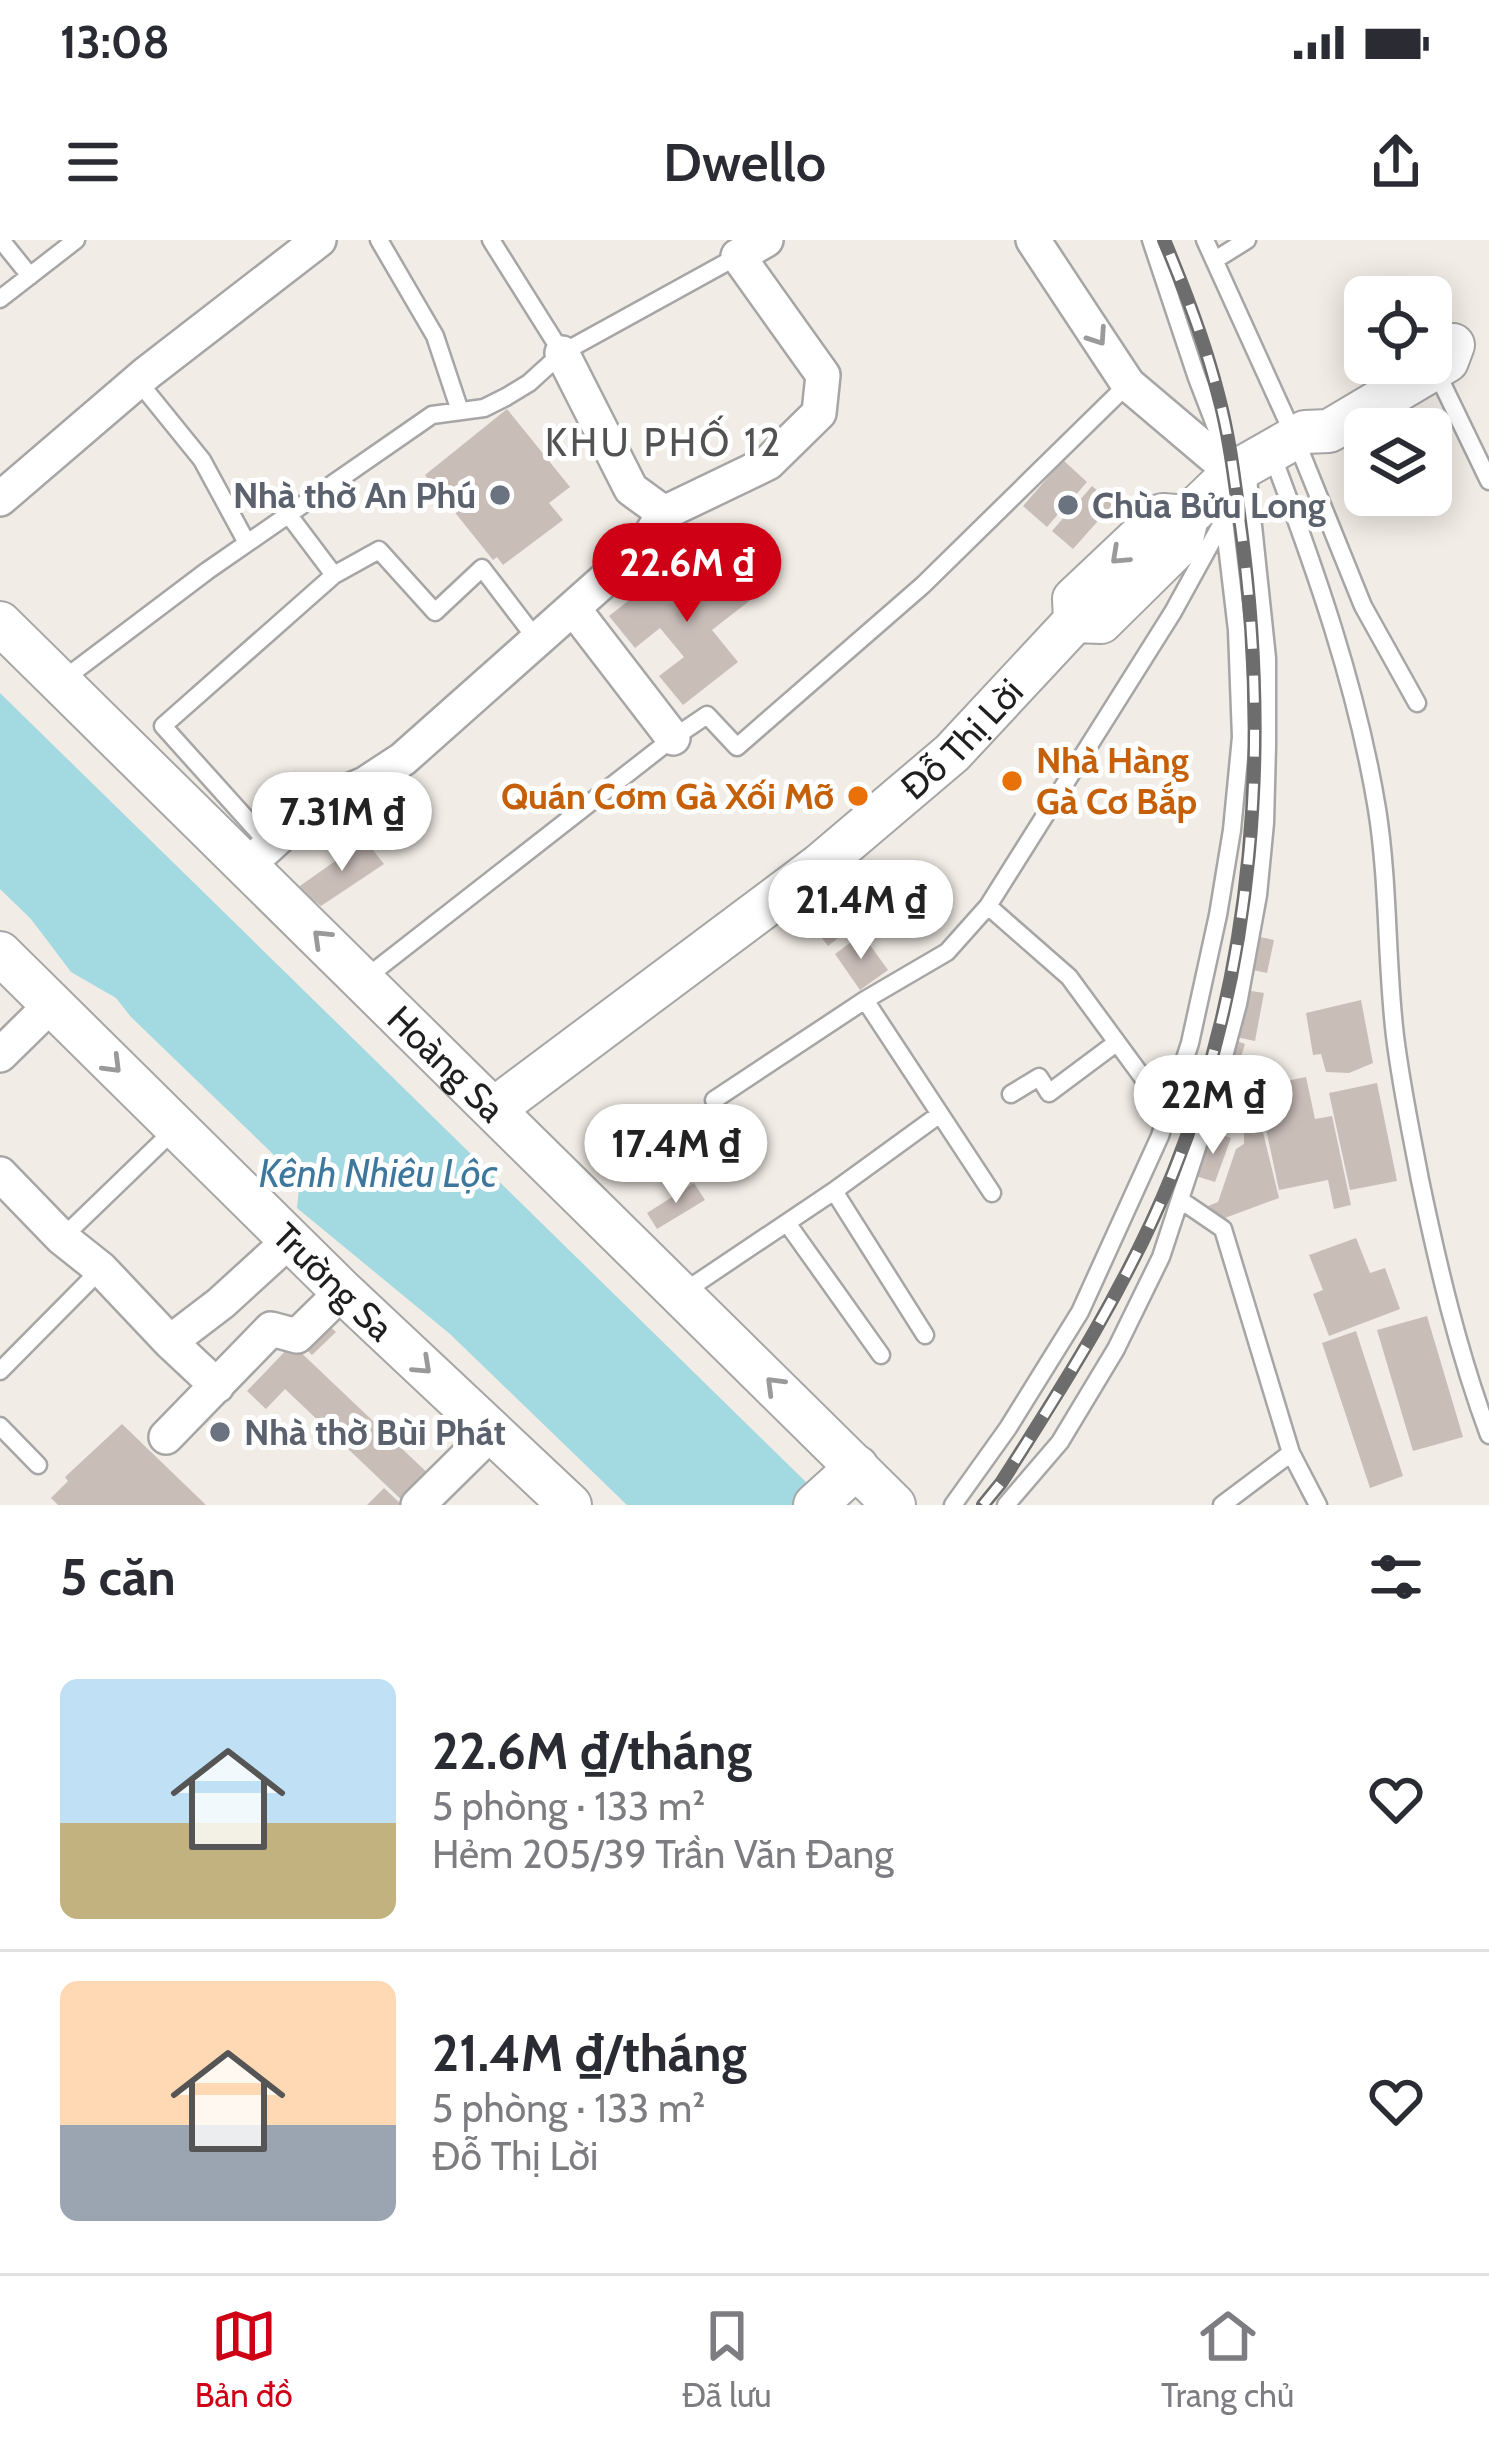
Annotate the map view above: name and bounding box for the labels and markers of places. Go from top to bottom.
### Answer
place label: Nhà thờ An Phú [233,473,476,517]
marker: Nhà thờ An Phú [487,482,513,508]
place label: Chùa Bửu Long [1092,483,1326,527]
marker: Chùa Bửu Long [1055,492,1081,518]
pin: 22.6M ₫ [576,523,798,625]
place label: Nhà Hàng Gà Cơ Bắp [1036,738,1197,823]
marker: Nhà Hàng Gà Cơ Bắp [999,768,1025,794]
pin: 7.31M ₫ [231,772,453,874]
place label: Quán Cơm Gà Xối Mỡ [501,774,834,818]
marker: Quán Cơm Gà Xối Mỡ [845,783,871,809]
pin: 21.4M ₫ [750,860,972,962]
pin: 22M ₫ [1129,1055,1297,1157]
pin: 17.4M ₫ [565,1104,787,1206]
place label: Nhà thờ Bùi Phát [244,1410,506,1454]
marker: Nhà thờ Bùi Phát [207,1419,233,1445]

